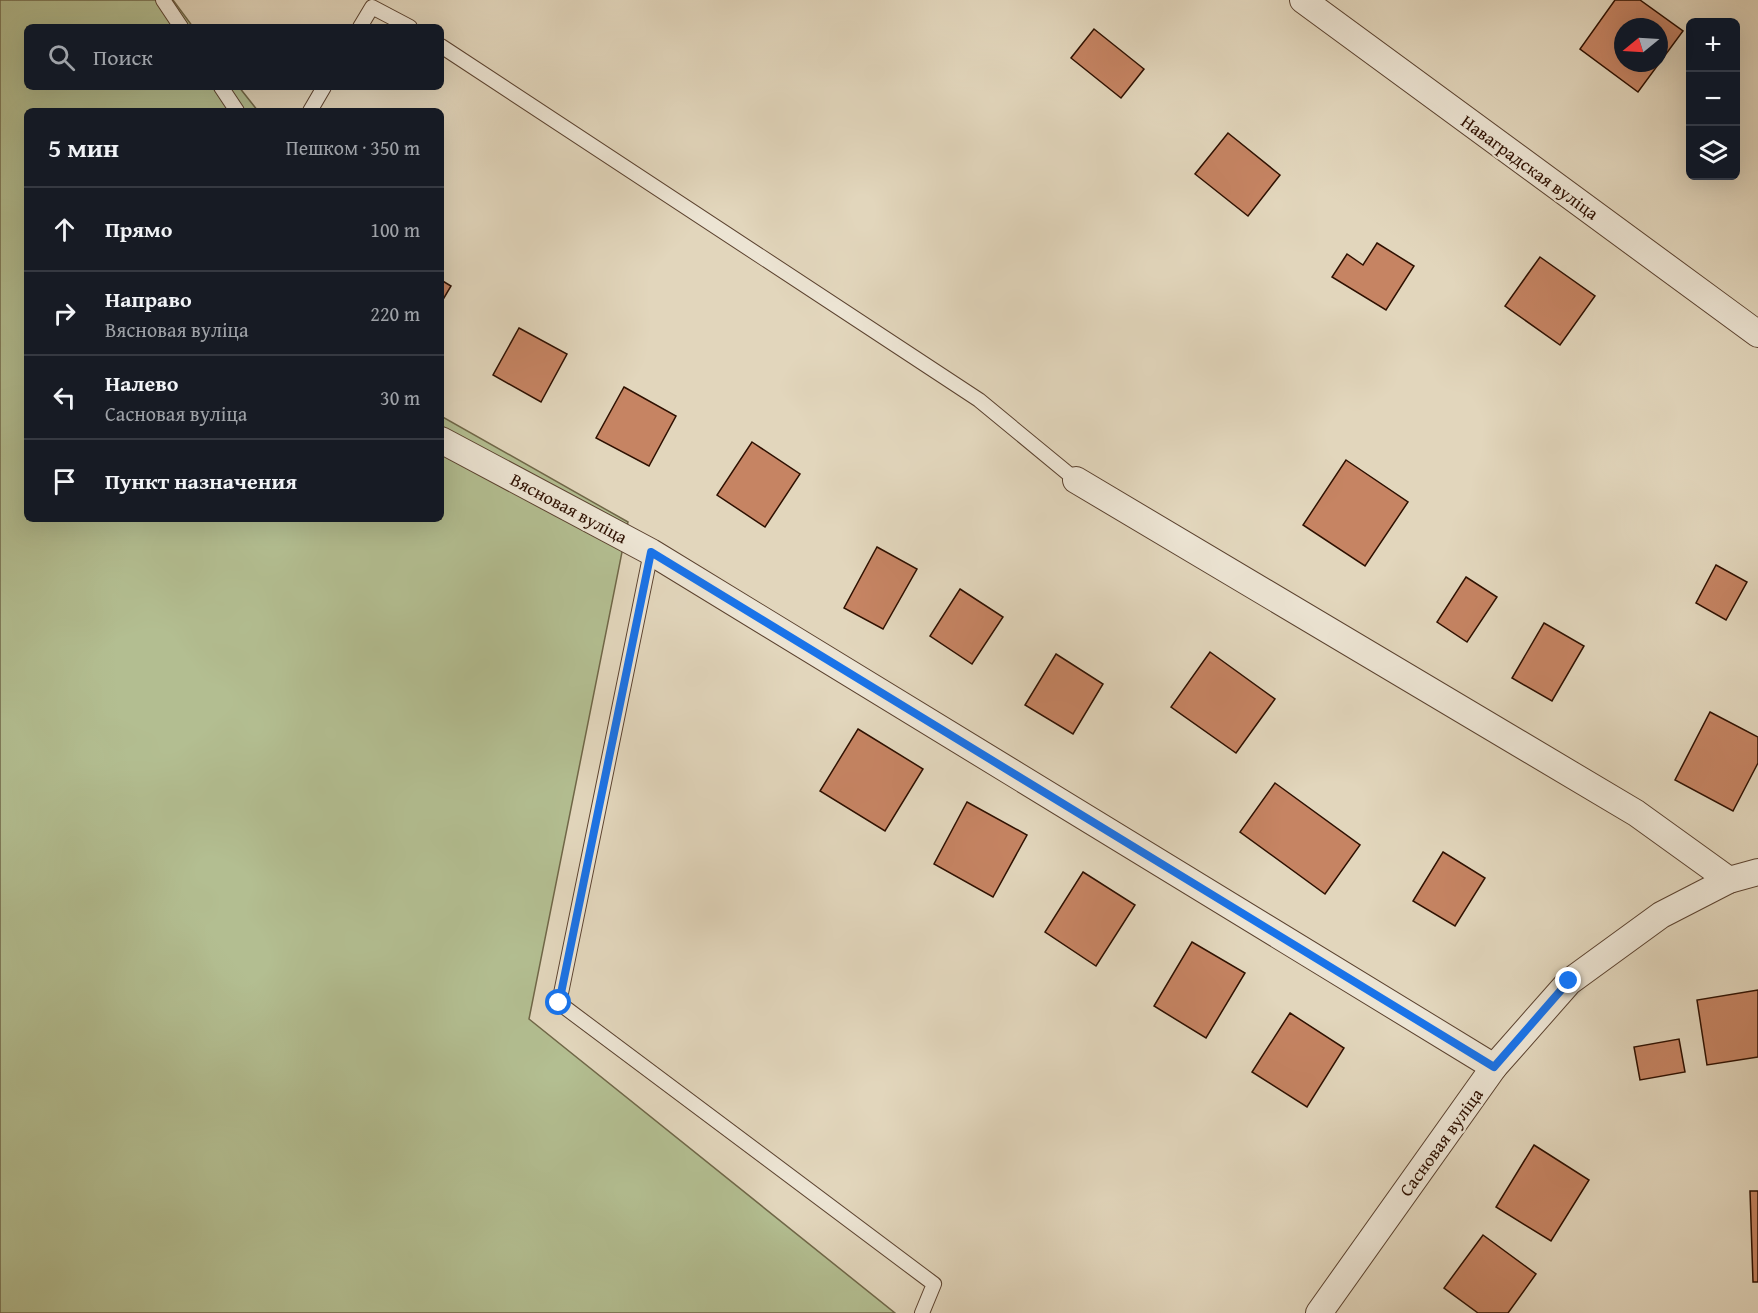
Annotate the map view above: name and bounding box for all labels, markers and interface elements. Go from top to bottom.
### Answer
north arrow [1614,18,1668,72]
map controls [1686,18,1740,180]
button: + [1686,18,1740,72]
search box [24,24,444,90]
icon: search [45,41,78,74]
text: Поиск [93,41,153,73]
button: − [1686,72,1740,126]
street label: Наваградская вуліца [1456,108,1605,226]
button: layers [1686,126,1740,180]
text: 5 мин [48,128,119,167]
text: Пешком · 350 m [286,133,420,162]
icon: ahead [48,213,81,246]
text: Прямо [105,213,172,245]
text: 100 m [370,215,420,244]
text: Направо [105,283,192,315]
icon: right [48,297,81,330]
text: 220 m [370,299,420,328]
text: Вясновая вуліца [105,315,248,344]
text: Налево [105,367,178,399]
icon: left [48,381,81,414]
text: 30 m [380,383,420,412]
text: Сасновая вуліца [105,399,247,428]
icon: arrive [48,465,81,498]
text: Пункт назначения [105,465,297,497]
street label: Вясновая вуліца [506,466,633,550]
route end [1555,967,1581,993]
route start [545,989,571,1015]
street label: Сасновая вуліца [1392,1082,1490,1202]

